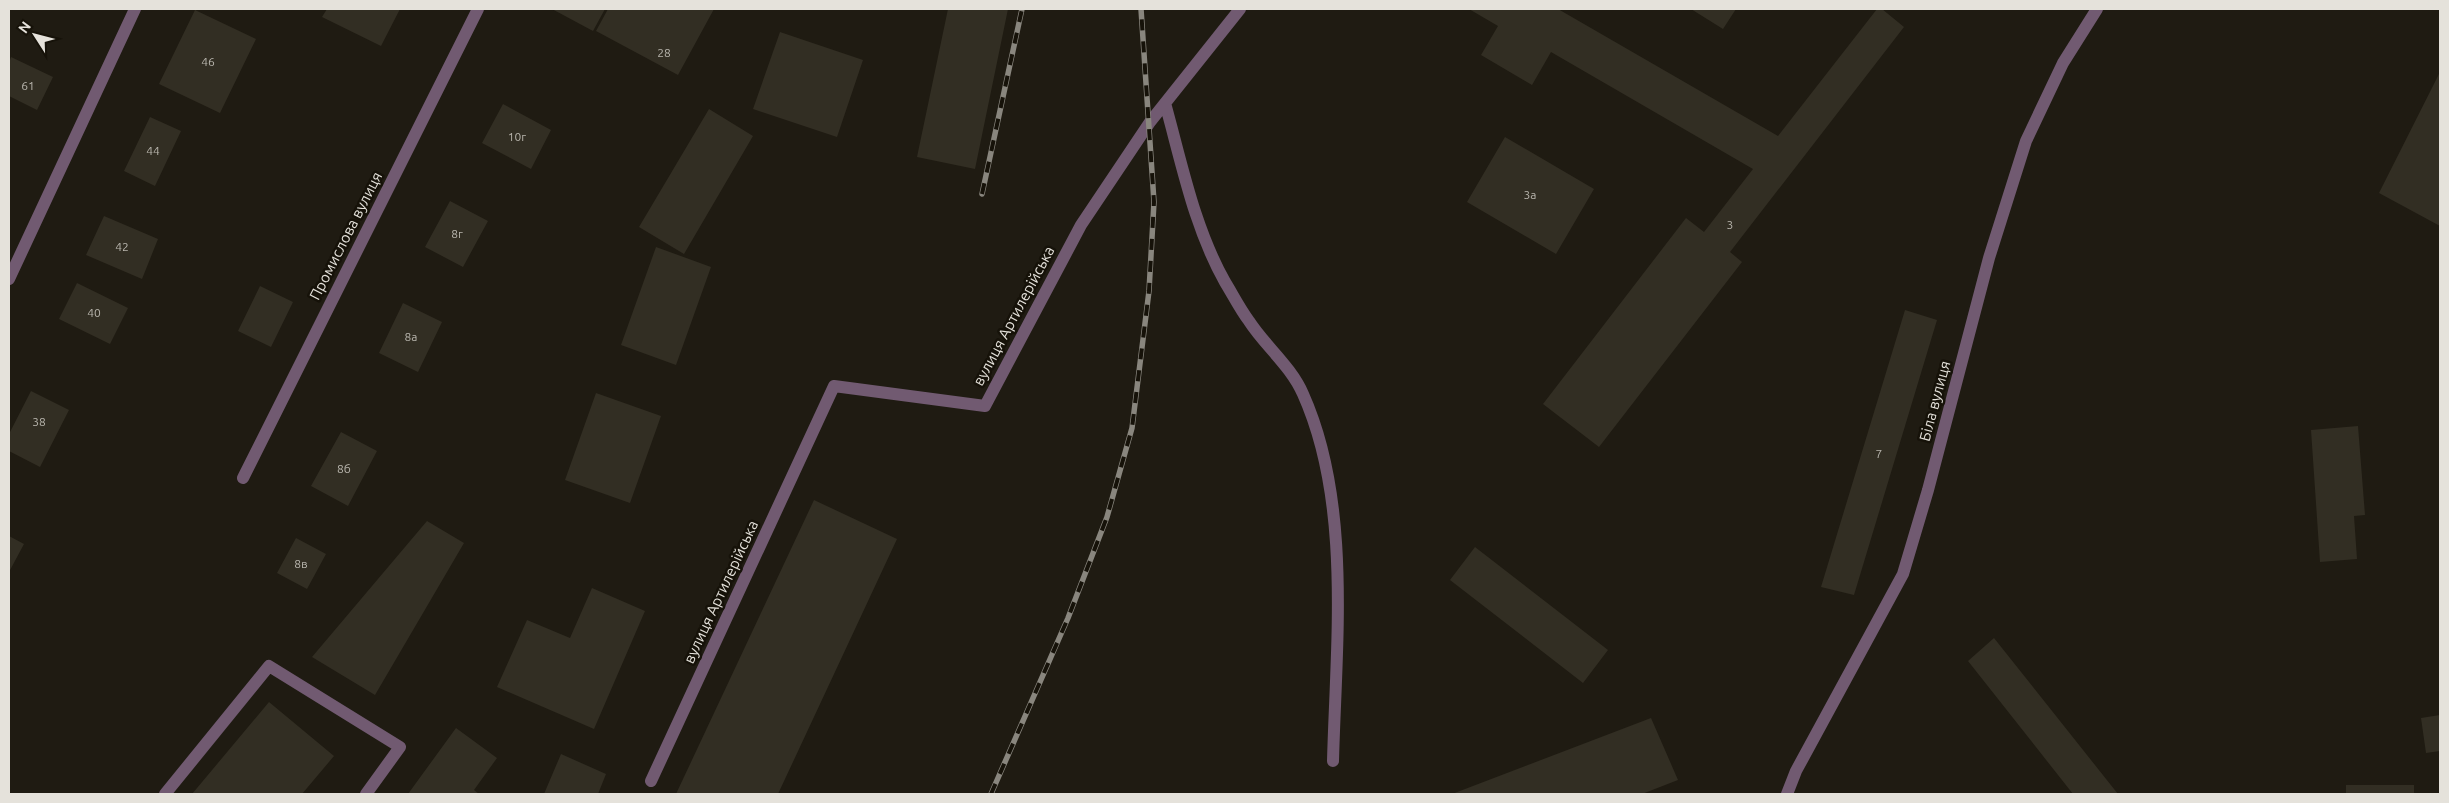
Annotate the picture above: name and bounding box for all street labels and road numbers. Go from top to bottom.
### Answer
street label: Промислова вулиця [306,169,385,303]
street label: вулиця Артилерійська [970,243,1058,389]
street label: Біла вулиця [1916,359,1953,443]
street label: вулиця Артилерійська [680,518,761,666]

